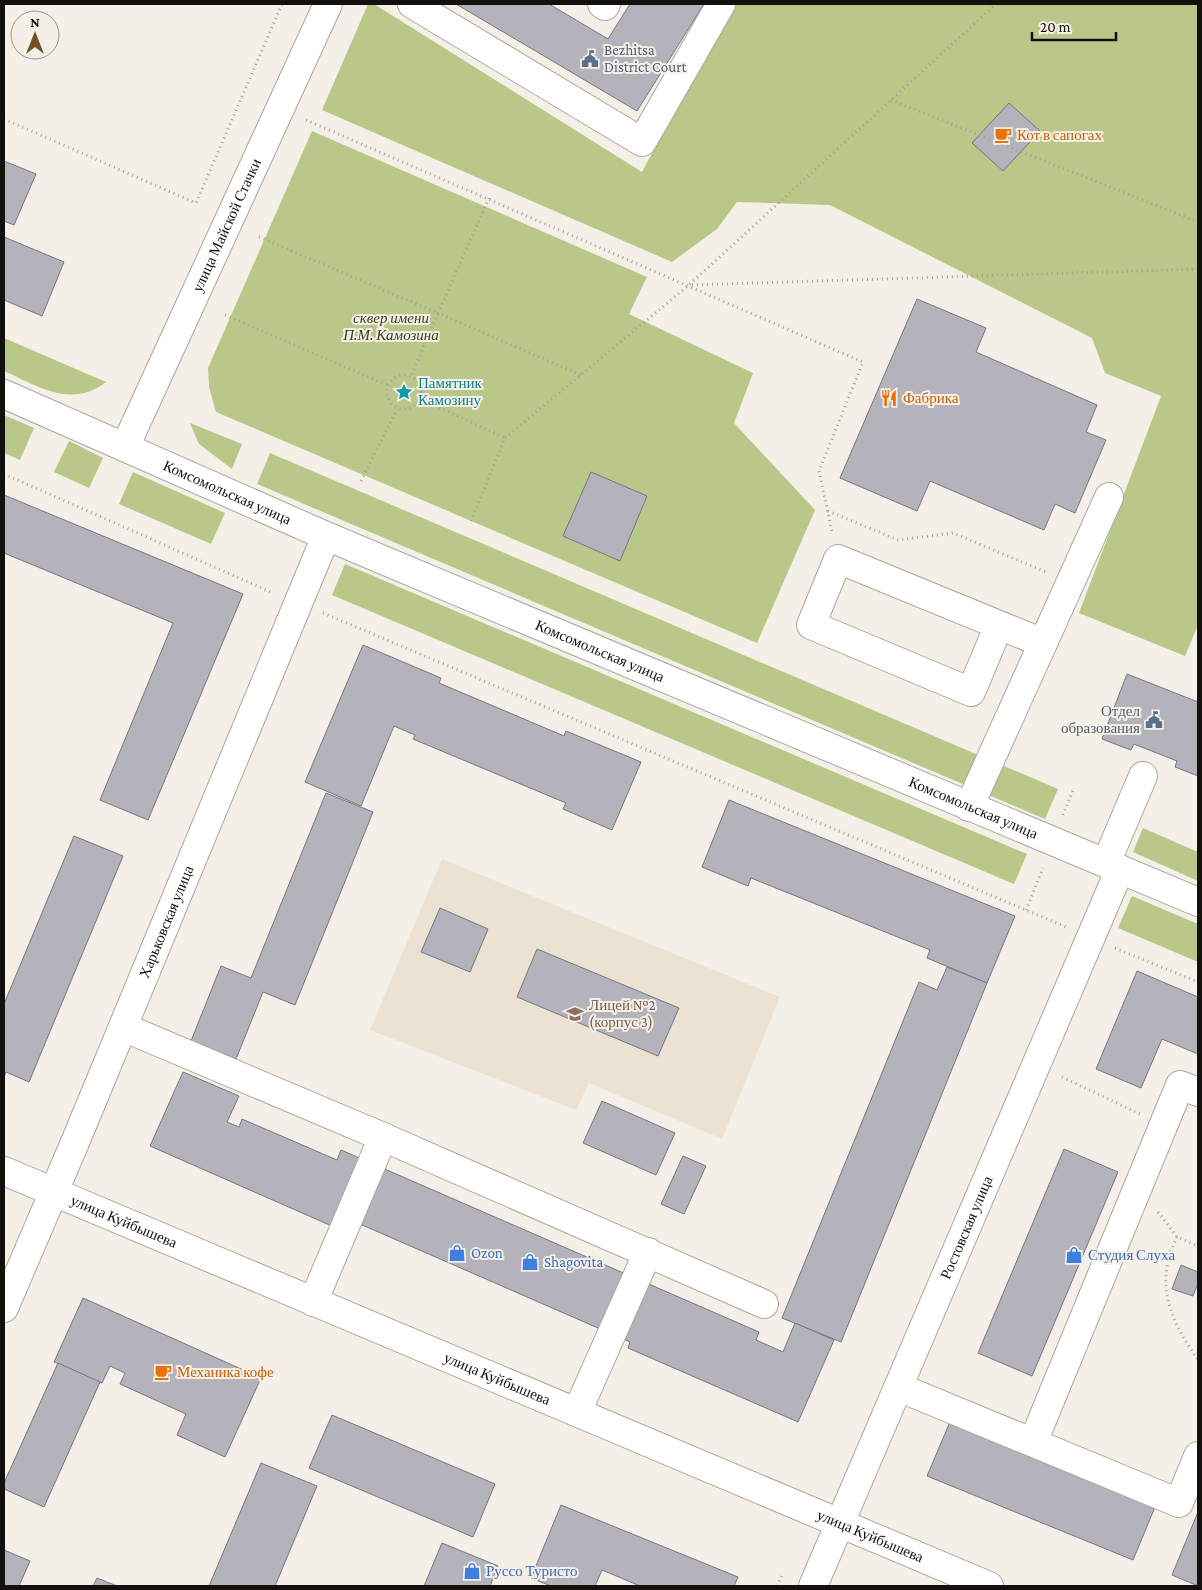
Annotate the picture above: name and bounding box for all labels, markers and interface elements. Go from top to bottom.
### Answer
north arrow [10,10,60,60]
scale bar [1032,10,1116,42]
text: N [30,14,40,30]
text: 20 m [1040,19,1071,35]
place label: Bezhitsa District Court [604,42,688,75]
public building icon: Bezhitsa District Court [580,49,600,69]
cafe icon: Кот в сапогах [993,125,1013,145]
place label: Кот в сапогах [1017,127,1102,143]
street label: улица Майской Стачки [189,156,264,294]
park label: сквер имени П.М. Камозина [342,310,439,343]
place label: Памятник Камозину [418,375,482,408]
place icon: Памятник Камозину [394,382,414,402]
restaurant icon: Фабрика [879,388,899,408]
place label: Фабрика [903,390,959,406]
street label: Комсомольская улица [161,457,294,528]
street label: Комсомольская улица [533,617,667,685]
place label: Отдел образования [1061,703,1141,736]
public building icon: Отдел образования [1144,710,1164,730]
street label: Комсомольская улица [907,774,1040,842]
street label: Харьковская улица [136,863,197,980]
place label: Лицей №2 (корпус 3) [589,997,656,1031]
school or university icon: Лицей №2 (корпус 3) [565,1004,585,1024]
street label: Ростовская улица [937,1173,996,1281]
street label: улица Куйбышева [68,1192,180,1251]
shop icon: Ozon [447,1243,467,1263]
place label: Ozon [471,1245,503,1261]
shop icon: Студия Слуха [1064,1245,1084,1265]
place label: Студия Слуха [1088,1247,1175,1263]
shop icon: Shagovita [520,1252,540,1272]
place label: Shagovita [544,1254,603,1271]
street label: улица Куйбышева [441,1349,553,1408]
cafe icon: Механика кофе [153,1362,173,1382]
place label: Механика кофе [177,1364,274,1380]
street label: улица Куйбышева [815,1507,926,1566]
shop icon: Руссо Туристо [462,1561,482,1581]
place label: Руссо Туристо [486,1563,577,1579]

